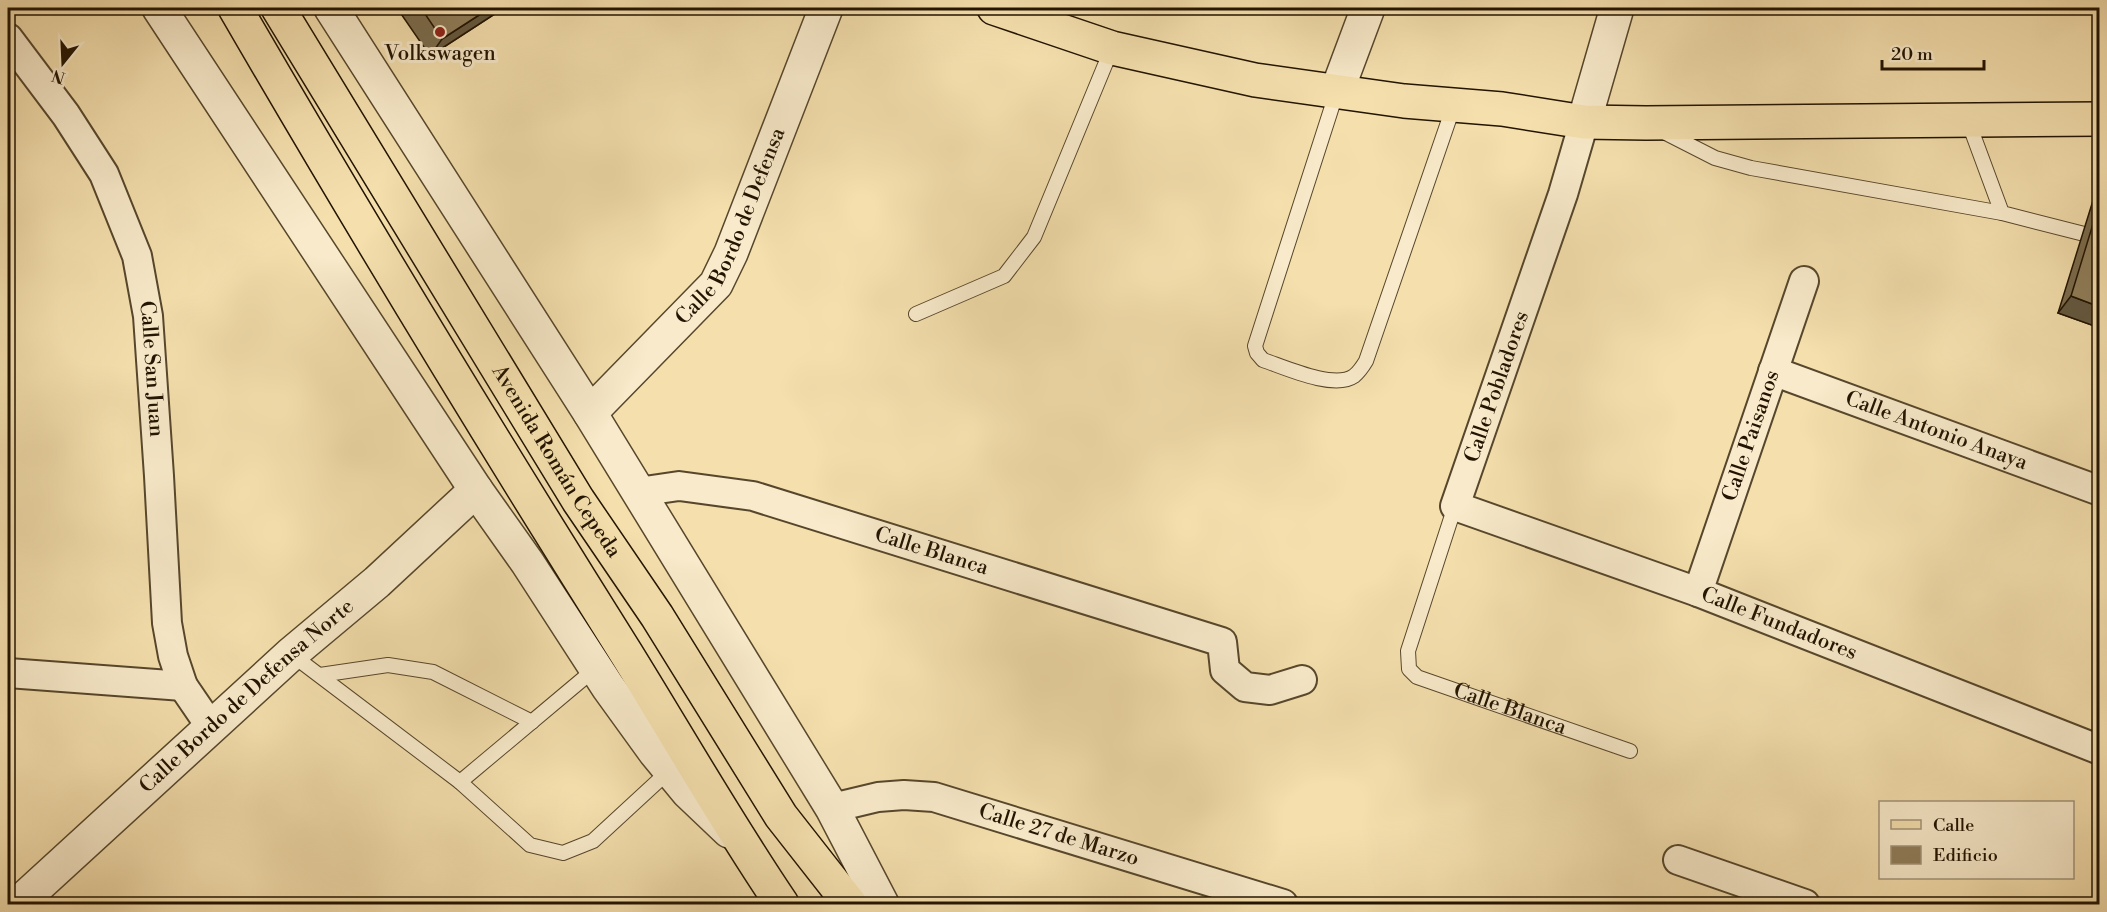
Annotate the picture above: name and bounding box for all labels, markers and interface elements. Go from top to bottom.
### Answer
marker: Volkswagen [433,25,447,39]
north arrow [33,33,93,93]
scale bar [1882,33,1984,71]
place label: Volkswagen [383,41,496,67]
text: 20 m [1891,43,1933,66]
text: N [49,65,68,88]
street label: Calle Bordo de Defensa [670,124,791,331]
street label: Calle San Juan [132,299,169,438]
street label: Calle Pobladores [1459,308,1535,466]
street label: Avenida Román Cepeda [485,359,627,563]
street label: Calle Paisanos [1717,367,1786,505]
street label: Calle Antonio Anaya [1842,386,2031,476]
street label: Calle Blanca [871,522,992,582]
street label: Calle Fundadores [1697,581,1861,666]
street label: Calle Bordo de Defensa Norte [134,594,359,799]
street label: Calle Blanca [1450,678,1570,741]
street label: Calle 27 de Marzo [975,798,1142,872]
legend [1879,801,2074,879]
text: Calle [1933,814,1974,837]
text: Edificio [1933,844,1998,867]

